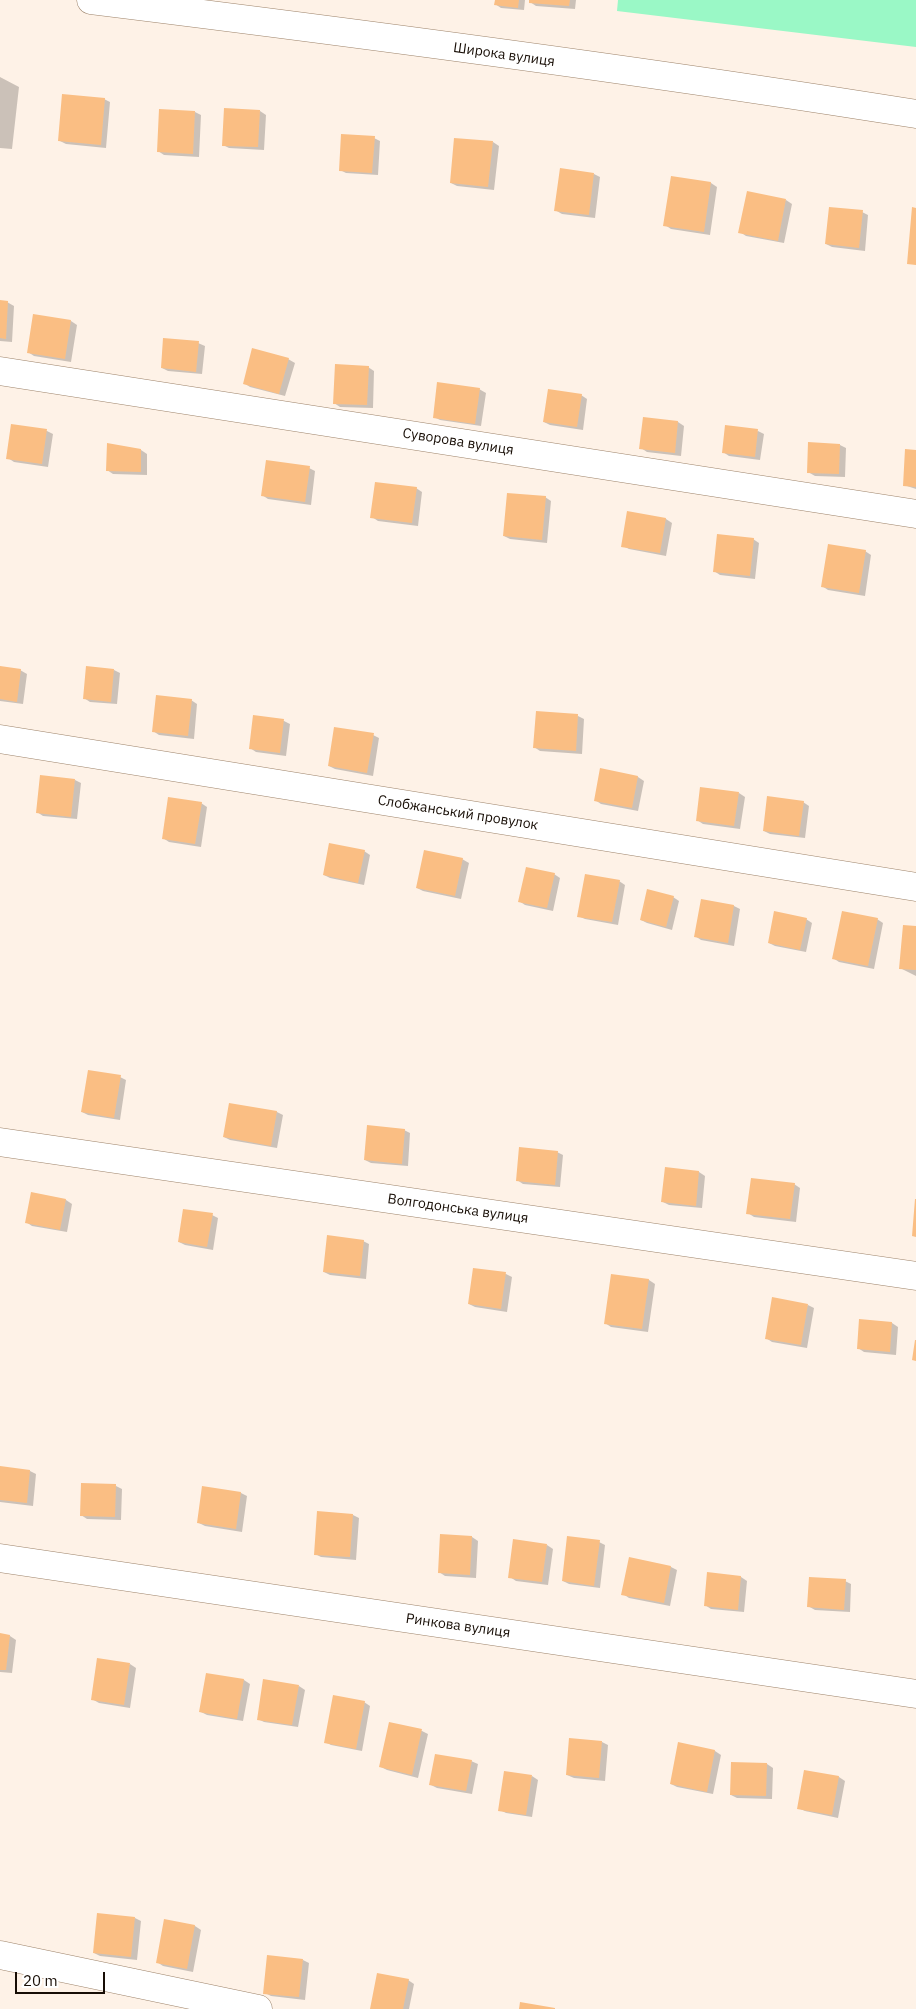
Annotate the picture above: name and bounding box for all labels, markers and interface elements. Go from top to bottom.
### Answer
street label: Широка вулиця [452,40,556,70]
street label: Суворова вулиця [401,425,515,459]
street label: Слобжанський провулок [377,792,539,834]
street label: Волгодонська вулиця [386,1191,530,1227]
street label: Ринкова вулиця [405,1610,511,1642]
scale bar [18,1962,108,1994]
text: 20 m [23,1971,58,1990]

